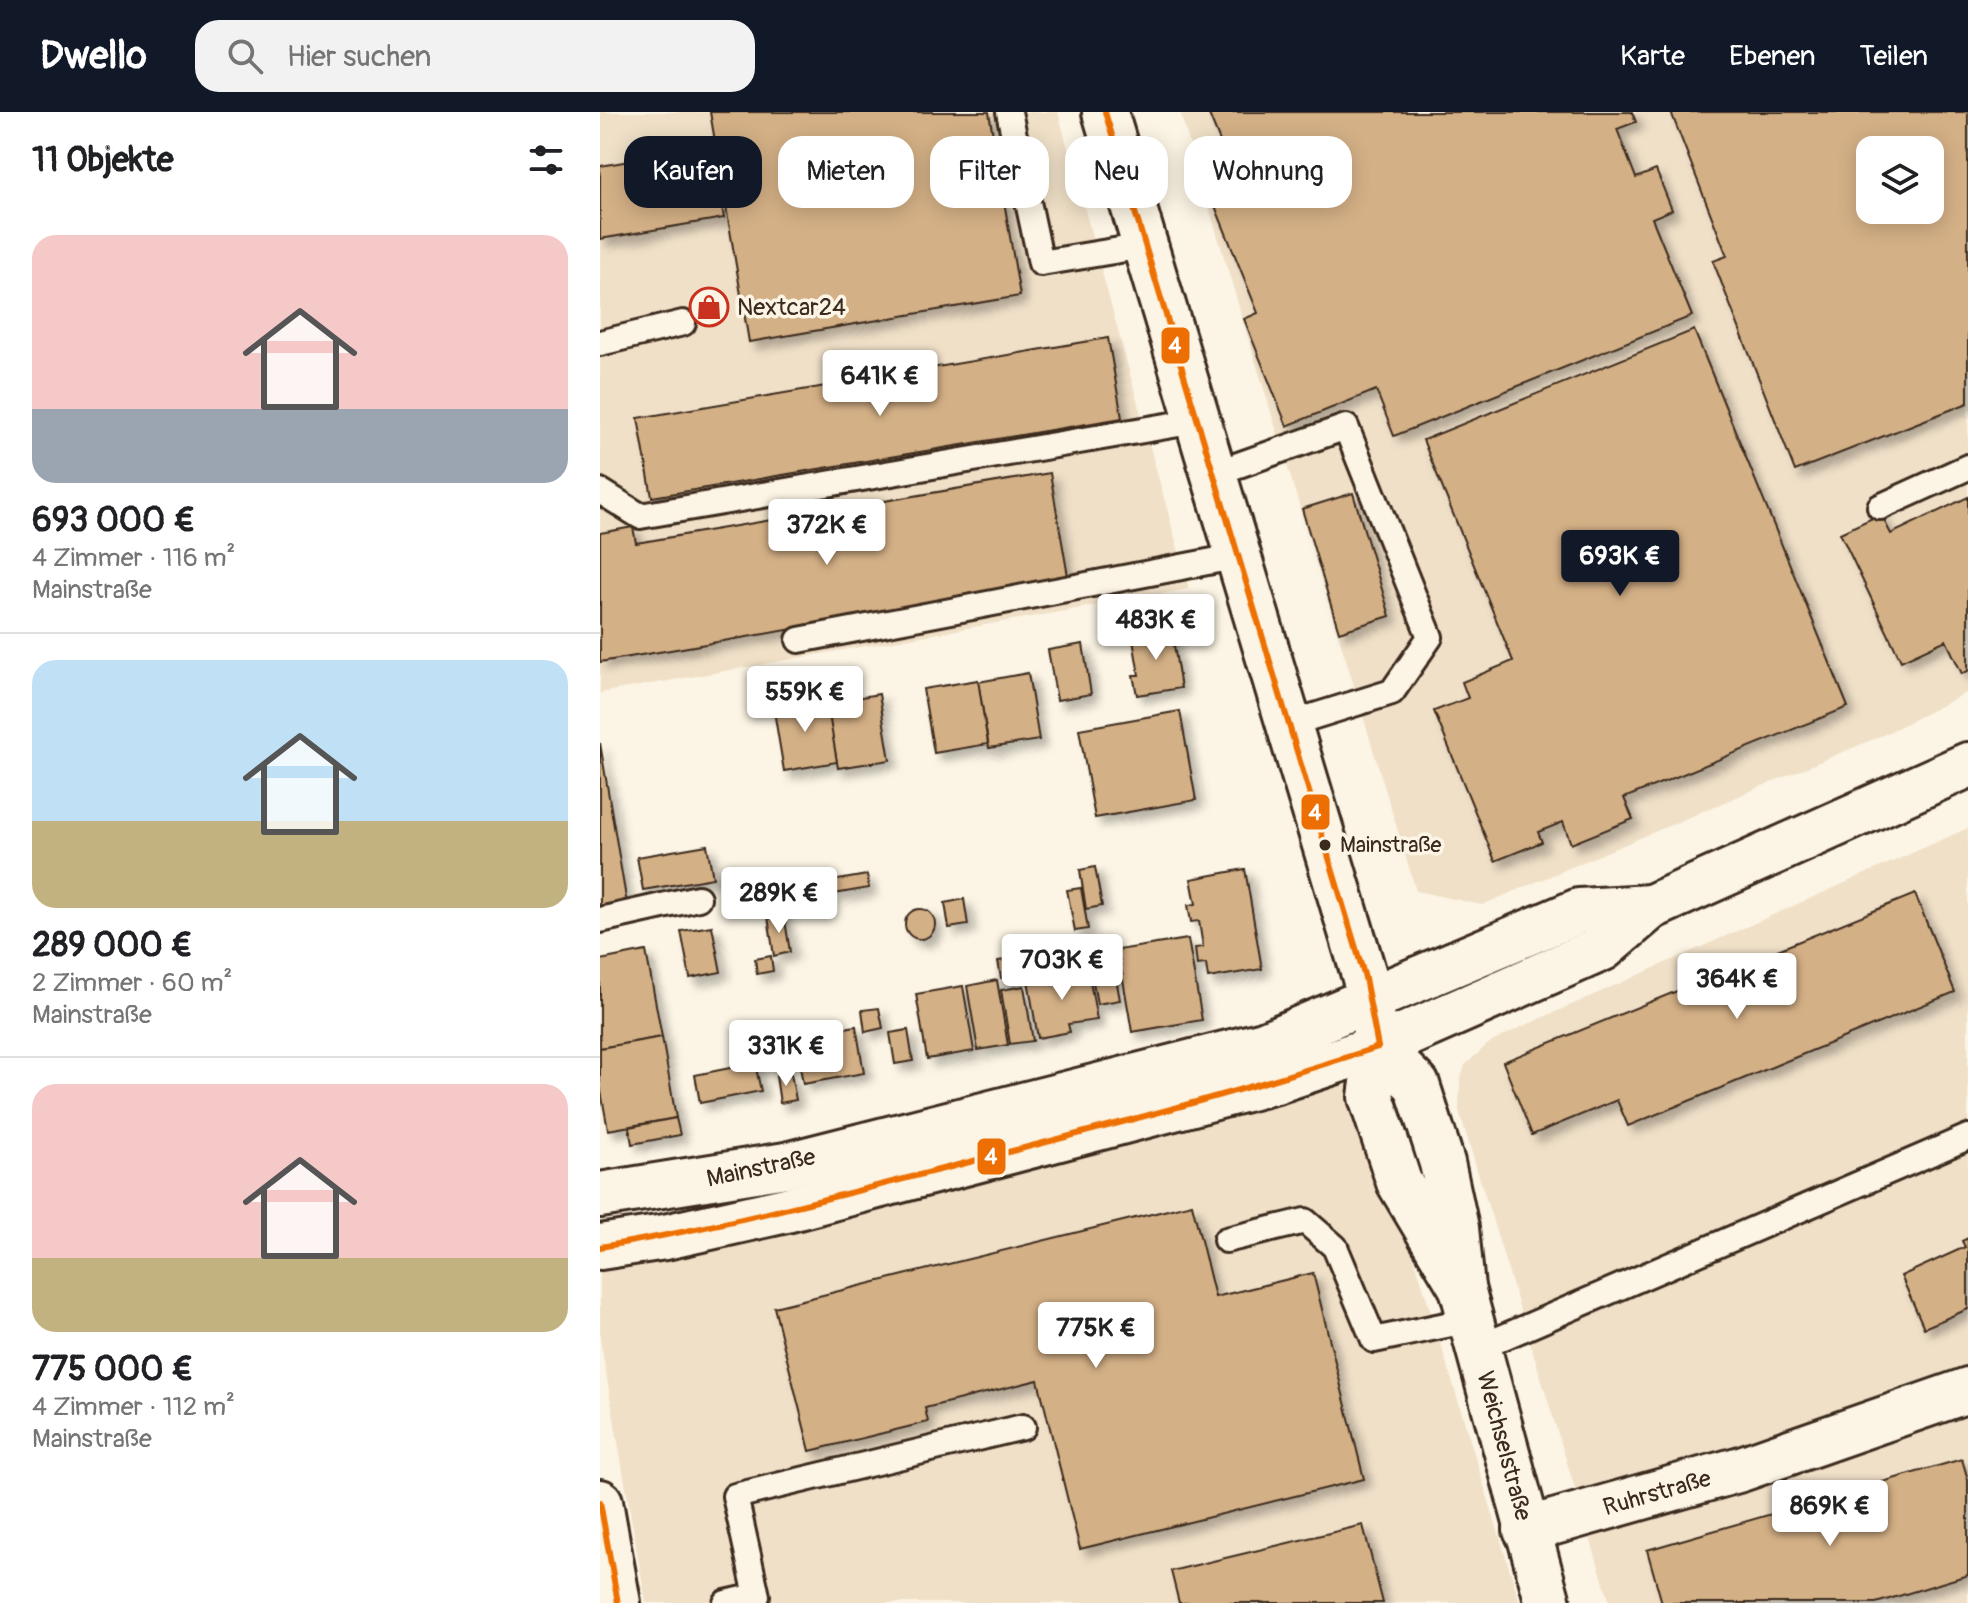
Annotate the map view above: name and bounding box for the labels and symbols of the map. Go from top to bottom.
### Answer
shop icon: Nextcar24 [688,286,730,328]
place label: Nextcar24 [737,293,846,322]
line badge: 4 [1160,326,1191,365]
text: 4 [1169,332,1182,360]
pin: 641K € [815,350,945,418]
pin: 372K € [762,499,892,567]
pin: 693K € [1555,530,1685,598]
pin: 483K € [1091,594,1221,662]
pin: 559K € [740,666,870,734]
line badge: 4 [1300,793,1331,831]
text: 4 [1309,799,1322,827]
place label: Mainstraße [1340,831,1442,859]
marker: Mainstraße [1317,837,1333,853]
pin: 289K € [714,867,844,935]
pin: 703K € [997,934,1127,1002]
pin: 364K € [1672,953,1802,1021]
pin: 331K € [721,1020,851,1088]
line badge: 4 [976,1137,1007,1176]
street label: Mainstraße [704,1142,818,1194]
text: 4 [985,1143,998,1171]
pin: 775K € [1031,1302,1161,1370]
street label: Weichselstraße [1470,1368,1538,1524]
street label: Ruhrstraße [1600,1464,1714,1522]
pin: 869K € [1765,1480,1895,1548]

